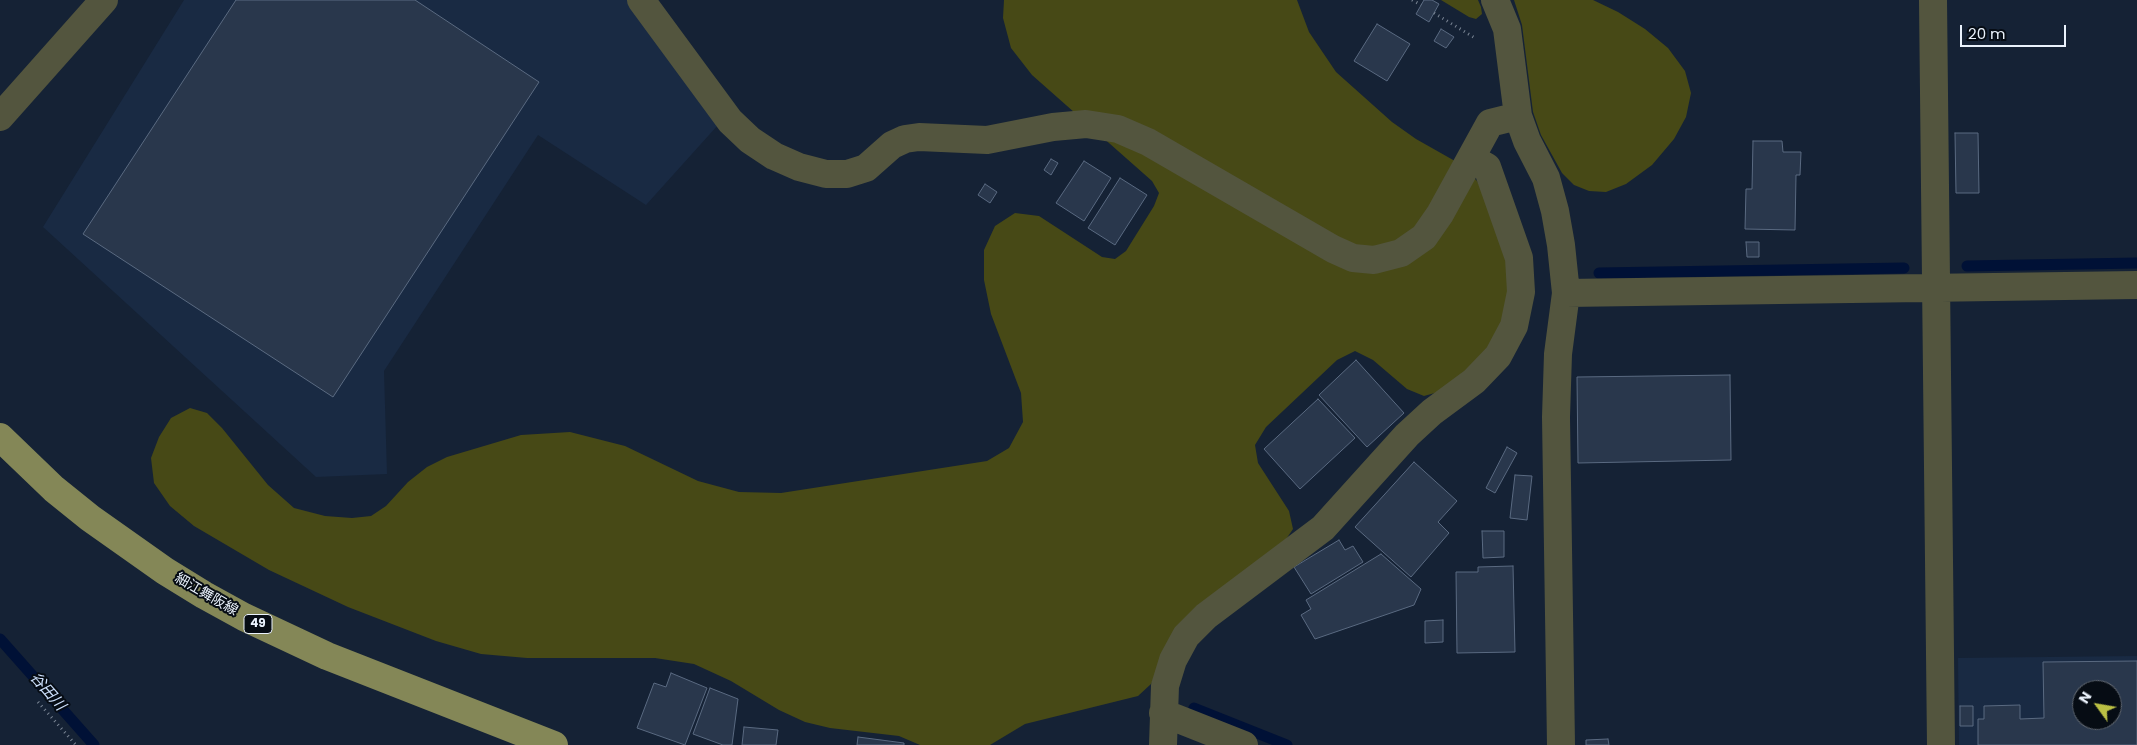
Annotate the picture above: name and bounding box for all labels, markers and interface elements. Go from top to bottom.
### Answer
scale bar [1962,15,2068,47]
text: 20 m [1968,23,2006,44]
street label: 細江舞阪線 [171,570,241,620]
road number: 49 [244,614,272,634]
water label: 谷田川 [25,669,69,715]
north arrow [2072,680,2122,730]
text: N [2074,688,2096,707]

